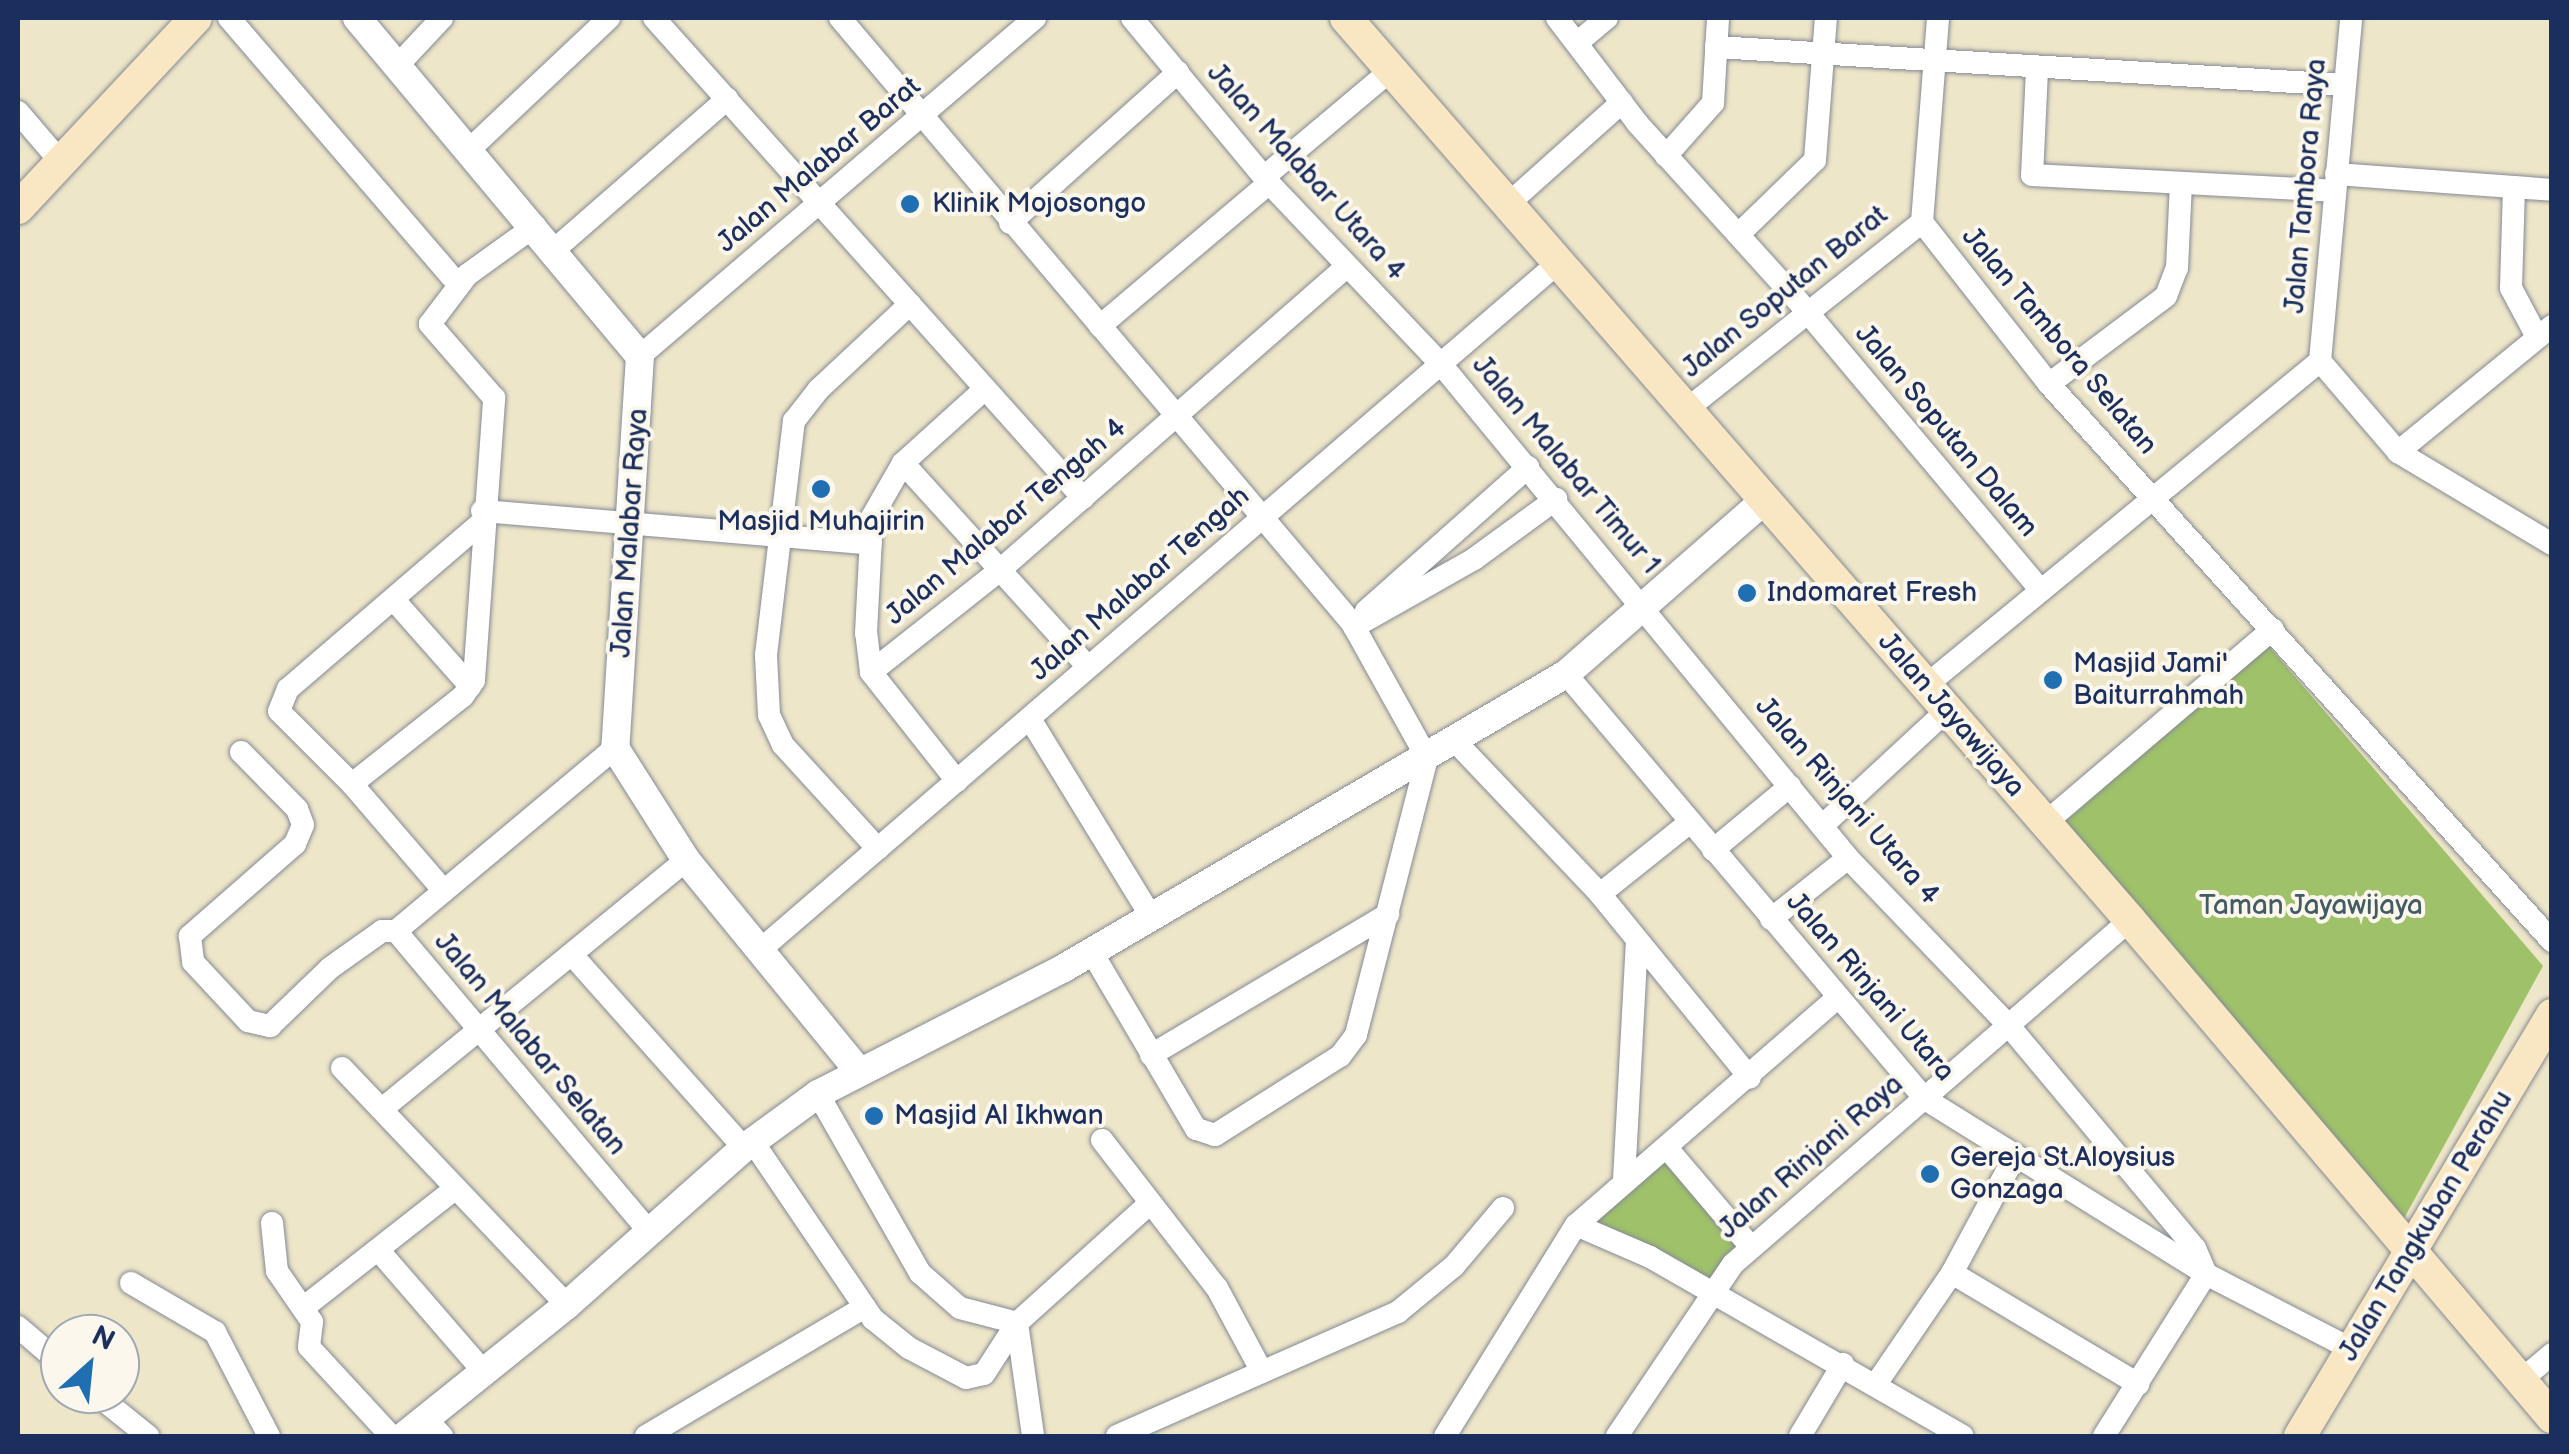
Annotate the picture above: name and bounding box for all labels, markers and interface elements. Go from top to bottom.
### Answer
street label: Jalan Malabar Utara 4 [1200,57,1412,287]
street label: Jalan Tambora Raya [2278,57,2334,315]
street label: Jalan Malabar Barat [710,70,928,260]
place label: Klinik Mojosongo [932,187,1146,221]
marker: Klinik Mojosongo [897,191,923,217]
street label: Jalan Soputan Barat [1675,199,1895,385]
street label: Jalan Tambora Selatan [1954,220,2164,462]
street label: Jalan Soputan Dalam [1847,318,2045,544]
street label: Jalan Malabar Timur 1 [1465,349,1667,581]
street label: Jalan Malabar Raya [605,407,655,659]
street label: Jalan Malabar Tengah 4 [878,411,1134,633]
marker: Masjid Muhajirin [810,478,832,500]
street label: Jalan Malabar Tengah [1023,479,1257,689]
place label: Masjid Muhajirin [717,505,925,539]
place label: Indomaret Fresh [1767,576,1977,610]
marker: Indomaret Fresh [1736,582,1758,604]
street label: Jalan Jayawijaya [1870,625,2032,805]
place label: Masjid Jami' Baiturrahmah [2073,647,2244,713]
marker: Masjid Jami' Baiturrahmah [2042,669,2064,691]
street label: Jalan Rinjani Utara 4 [1748,690,1946,912]
street label: Jalan Rinjani Utara [1779,886,1961,1088]
park label: Taman Jayawijaya [2198,889,2424,923]
street label: Jalan Malabar Selatan [427,926,633,1162]
street label: Jalan Rinjani Raya [1712,1068,1910,1246]
street label: Jalan Tangkuban Perahu [2332,1084,2520,1368]
place label: Masjid Al Ikhwan [894,1099,1103,1133]
marker: Masjid Al Ikhwan [863,1105,885,1127]
place label: Gereja St.Aloysius Gonzaga [1950,1141,2176,1207]
marker: Gereja St.Aloysius Gonzaga [1919,1163,1941,1185]
north arrow [40,1314,140,1414]
text: N [86,1319,120,1358]

